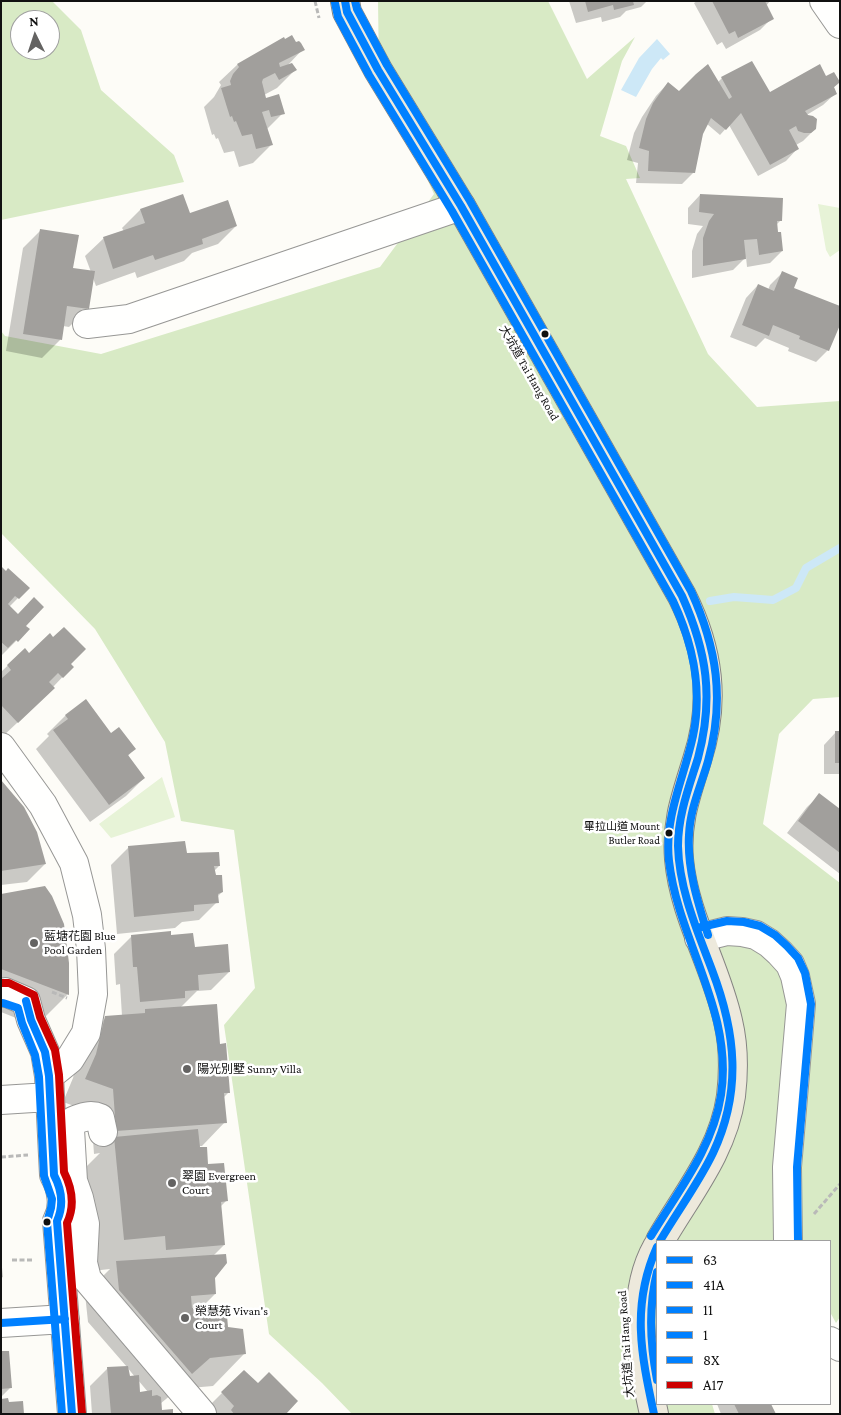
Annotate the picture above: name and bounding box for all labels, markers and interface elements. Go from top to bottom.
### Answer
north arrow [10,10,60,60]
text: N [29,13,39,29]
street label: 大坑道 Tai Hang Road [496,323,562,423]
unlabelled marker [540,329,550,339]
place label: 畢拉山道 Mount Butler Road [584,820,660,846]
marker: 畢拉山道 Mount Butler Road [664,828,674,838]
place label: 藍塘花園 Blue Pool Garden [44,929,116,957]
marker: 藍塘花園 Blue Pool Garden [28,937,40,949]
place label: 陽光別墅 Sunny Villa [197,1062,302,1076]
marker: 陽光別墅 Sunny Villa [181,1063,193,1075]
place label: 翠園 Evergreen Court [182,1169,256,1197]
marker: 翠園 Evergreen Court [166,1177,178,1189]
unlabelled marker [42,1217,52,1227]
legend [656,1240,831,1405]
text: 63 [703,1252,717,1268]
text: 41A [703,1277,724,1293]
street label: 大坑道 Tai Hang Road [615,1290,637,1398]
text: 11 [703,1302,713,1318]
place label: 榮慧苑 Vivan's Court [195,1304,268,1332]
marker: 榮慧苑 Vivan's Court [179,1312,191,1324]
text: 1 [703,1327,708,1343]
text: 8X [703,1352,719,1368]
text: A17 [703,1377,723,1393]

